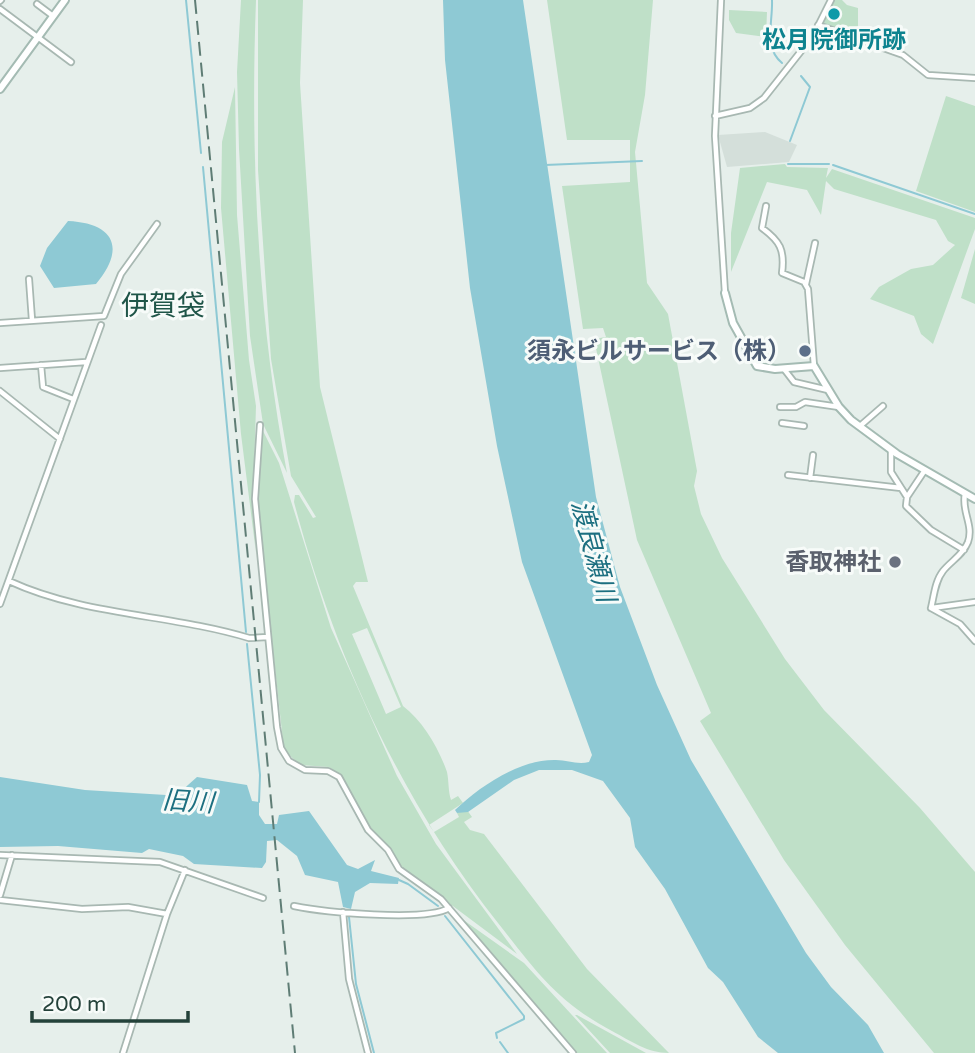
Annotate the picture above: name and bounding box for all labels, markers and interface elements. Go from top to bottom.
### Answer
marker: 松月院御所跡 [826,6,842,22]
place label: 松月院御所跡 [762,26,906,55]
district label: 伊賀袋 [121,289,205,323]
place label: 須永ビルサービス（株） [527,337,791,366]
marker: 須永ビルサービス（株） [797,343,813,359]
water label: 渡良瀬川 [565,497,623,608]
place label: 香取神社 [785,548,881,577]
marker: 香取神社 [887,554,903,570]
water label: 旧川 [161,784,218,819]
scale bar [32,979,187,1023]
text: 200 m [42,992,106,1017]

